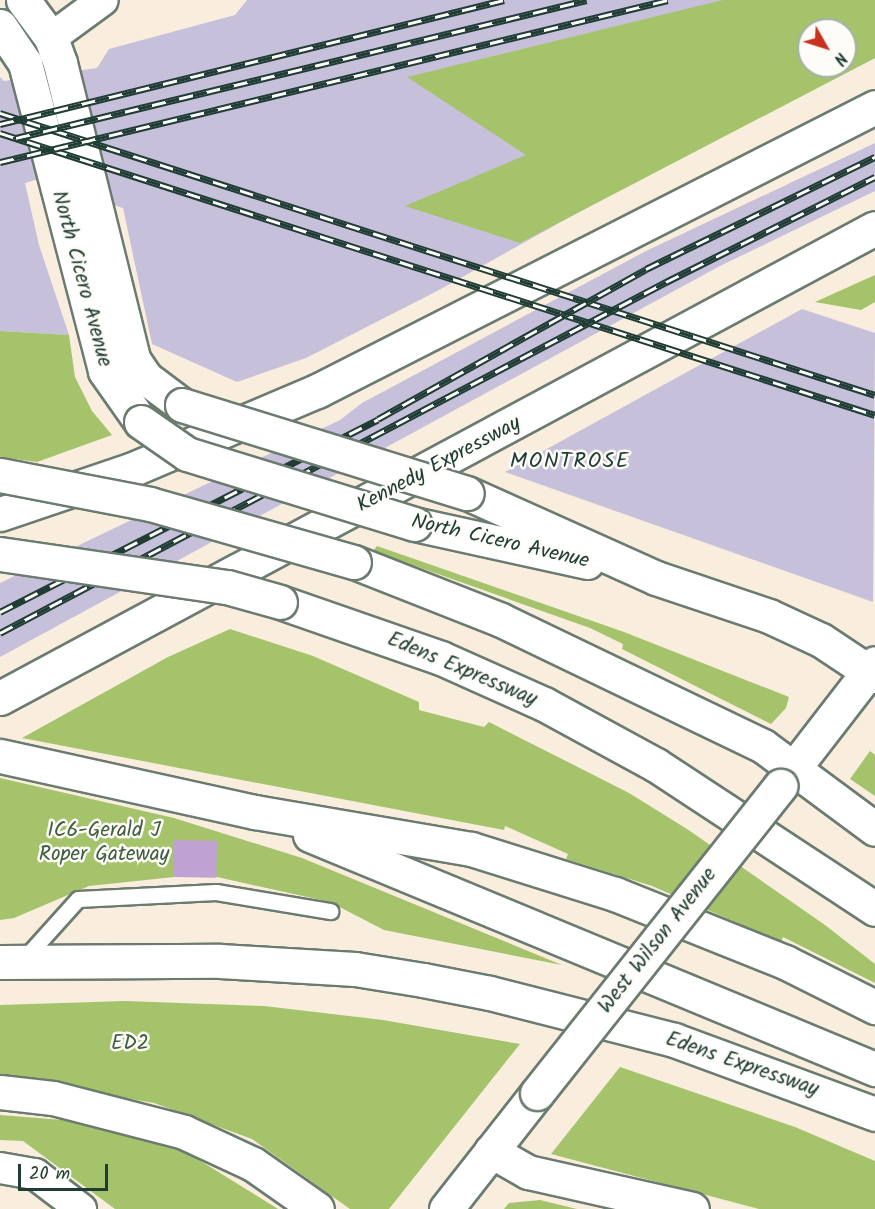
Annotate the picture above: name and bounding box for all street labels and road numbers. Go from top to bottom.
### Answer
street label: North Cicero Avenue [45,188,117,370]
street label: Kennedy Expressway [353,411,525,519]
street label: North Cicero Avenue [409,509,591,575]
street label: Edens Expressway [383,627,541,713]
street label: West Wilson Avenue [593,863,723,1019]
street label: Edens Expressway [662,1027,822,1103]

